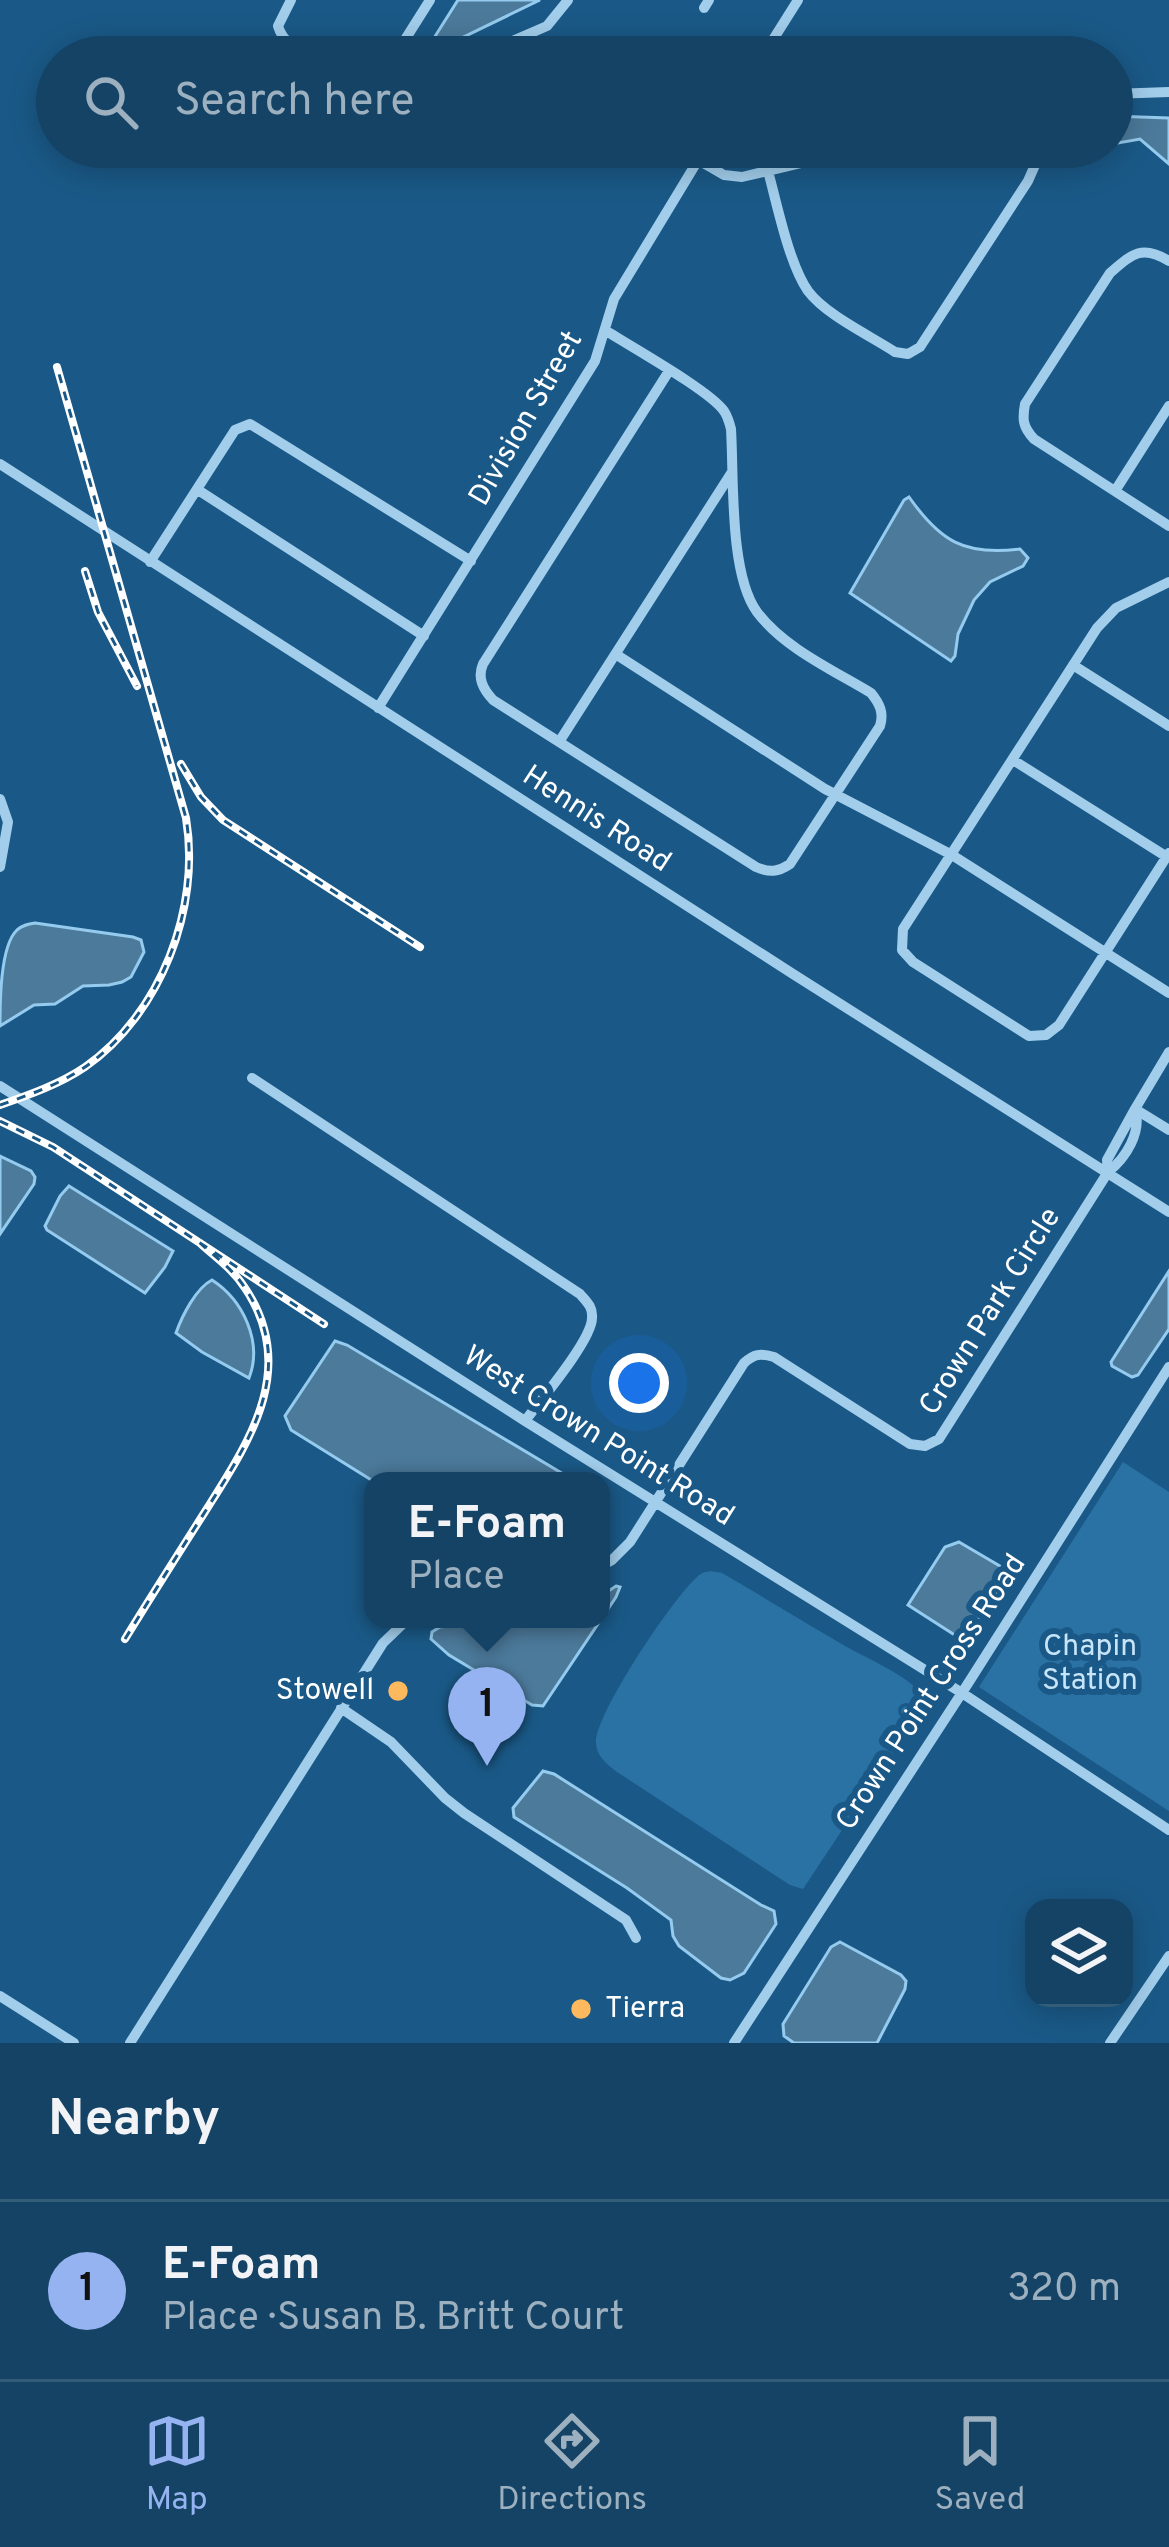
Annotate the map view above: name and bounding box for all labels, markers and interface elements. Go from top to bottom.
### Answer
search box [36,36,1133,168]
icon: search [78,69,144,135]
text: Search here [174,74,414,131]
street label: Division Street [462,325,592,513]
street label: Hennis Road [515,758,677,882]
street label: Crown Park Circle [912,1201,1070,1423]
street label: West Crown Point Road [456,1339,740,1535]
your location [609,1353,669,1413]
popup [364,1472,610,1628]
text: E-Foam [408,1497,566,1554]
street label: Crown Point Cross Road [829,1548,1035,1838]
text: Place [408,1554,504,1603]
park label: Chapin Station [1042,1629,1138,1700]
pin: 1 [448,1667,526,1766]
place label: Stowell [276,1673,374,1710]
marker: Stowell [385,1678,411,1704]
map controls [1025,1899,1133,2007]
button: layers [1025,1899,1133,2007]
place label: Tierra [605,1991,685,2028]
marker: Tierra [568,1996,594,2022]
text: Nearby [48,2089,220,2154]
text: E-Foam [162,2238,321,2295]
text: 1 [79,2266,95,2315]
text: 320 m [1007,2266,1121,2315]
text: Place · Susan B. Britt Court [162,2295,624,2344]
tab: Map [144,2408,210,2522]
tab: Directions [497,2408,647,2522]
tab: Saved [935,2408,1025,2522]

